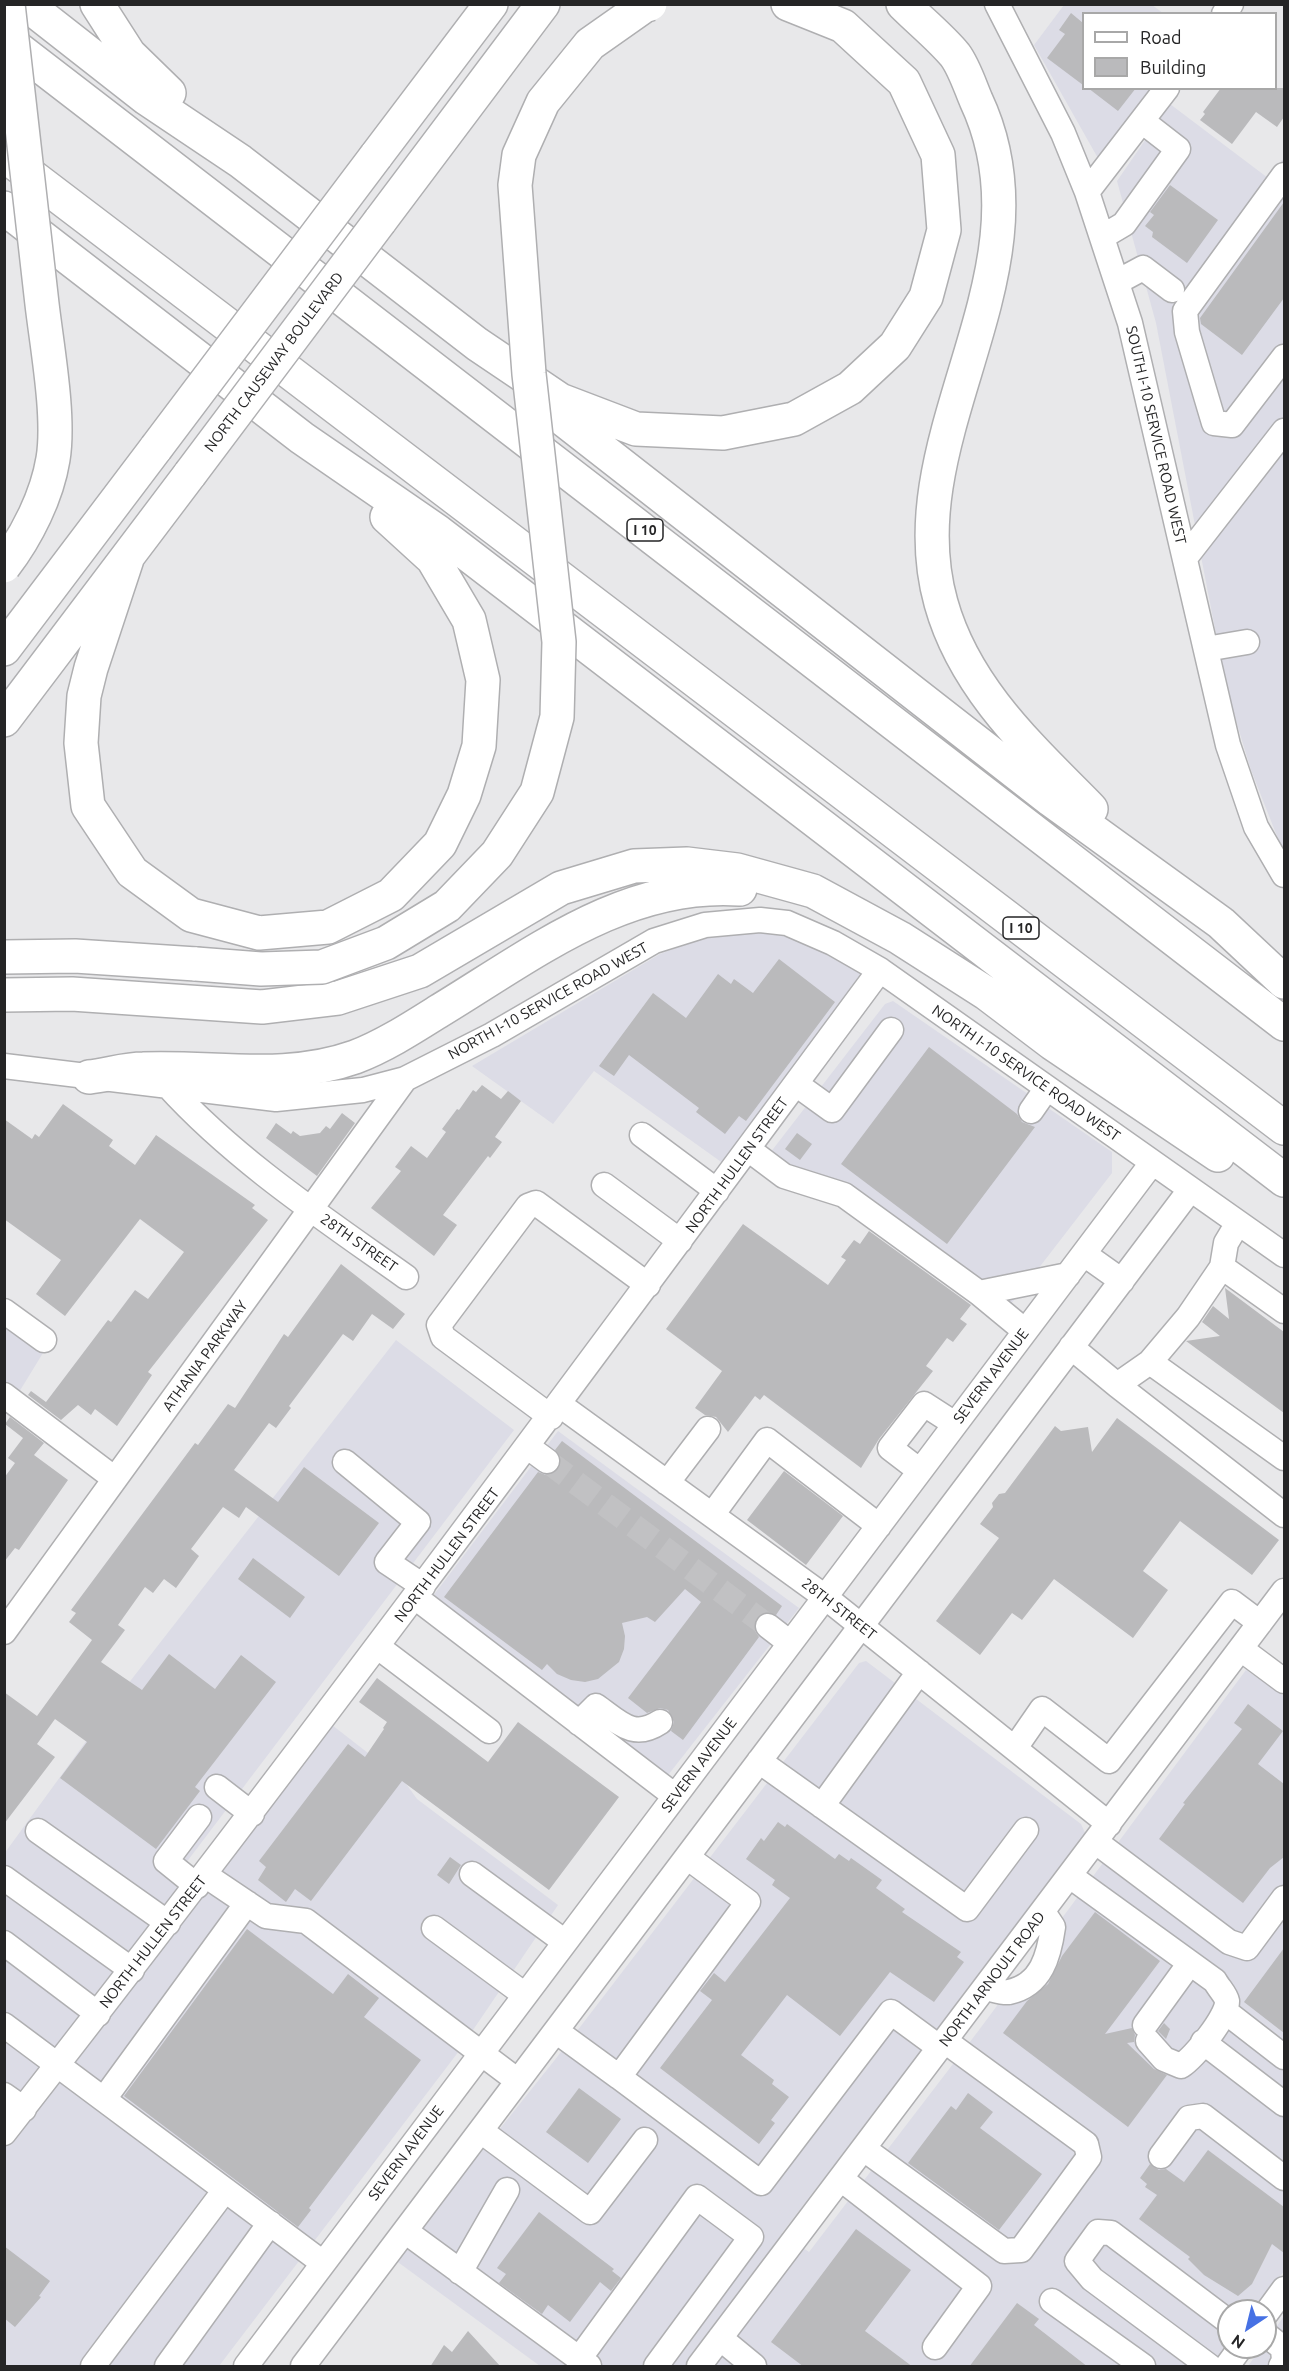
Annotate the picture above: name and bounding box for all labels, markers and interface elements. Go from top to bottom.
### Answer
legend [1082,12,1277,90]
text: Road [1140,27,1182,47]
text: Building [1140,57,1206,77]
street label: NORTH CAUSEWAY BOULEVARD [201,269,347,455]
street label: SOUTH I-10 SERVICE ROAD WEST [1122,324,1190,546]
road number: I 10 [627,519,663,541]
road number: I 10 [1003,917,1039,939]
street label: NORTH I-10 SERVICE ROAD WEST [445,938,651,1064]
street label: NORTH I-10 SERVICE ROAD WEST [928,1001,1124,1145]
street label: NORTH HULLEN STREET [682,1094,792,1236]
street label: 28TH STREET [317,1210,401,1276]
street label: ATHANIA PARKWAY [159,1297,251,1415]
street label: SEVERN AVENUE [950,1325,1032,1427]
street label: NORTH HULLEN STREET [391,1484,503,1626]
street label: 28TH STREET [798,1574,880,1644]
street label: SEVERN AVENUE [658,1714,740,1816]
street label: NORTH HULLEN STREET [96,1872,210,2012]
street label: NORTH ARNOULT ROAD [935,1908,1049,2050]
street label: SEVERN AVENUE [365,2102,447,2204]
north arrow [1217,2299,1277,2359]
text: N [1228,2331,1248,2353]

